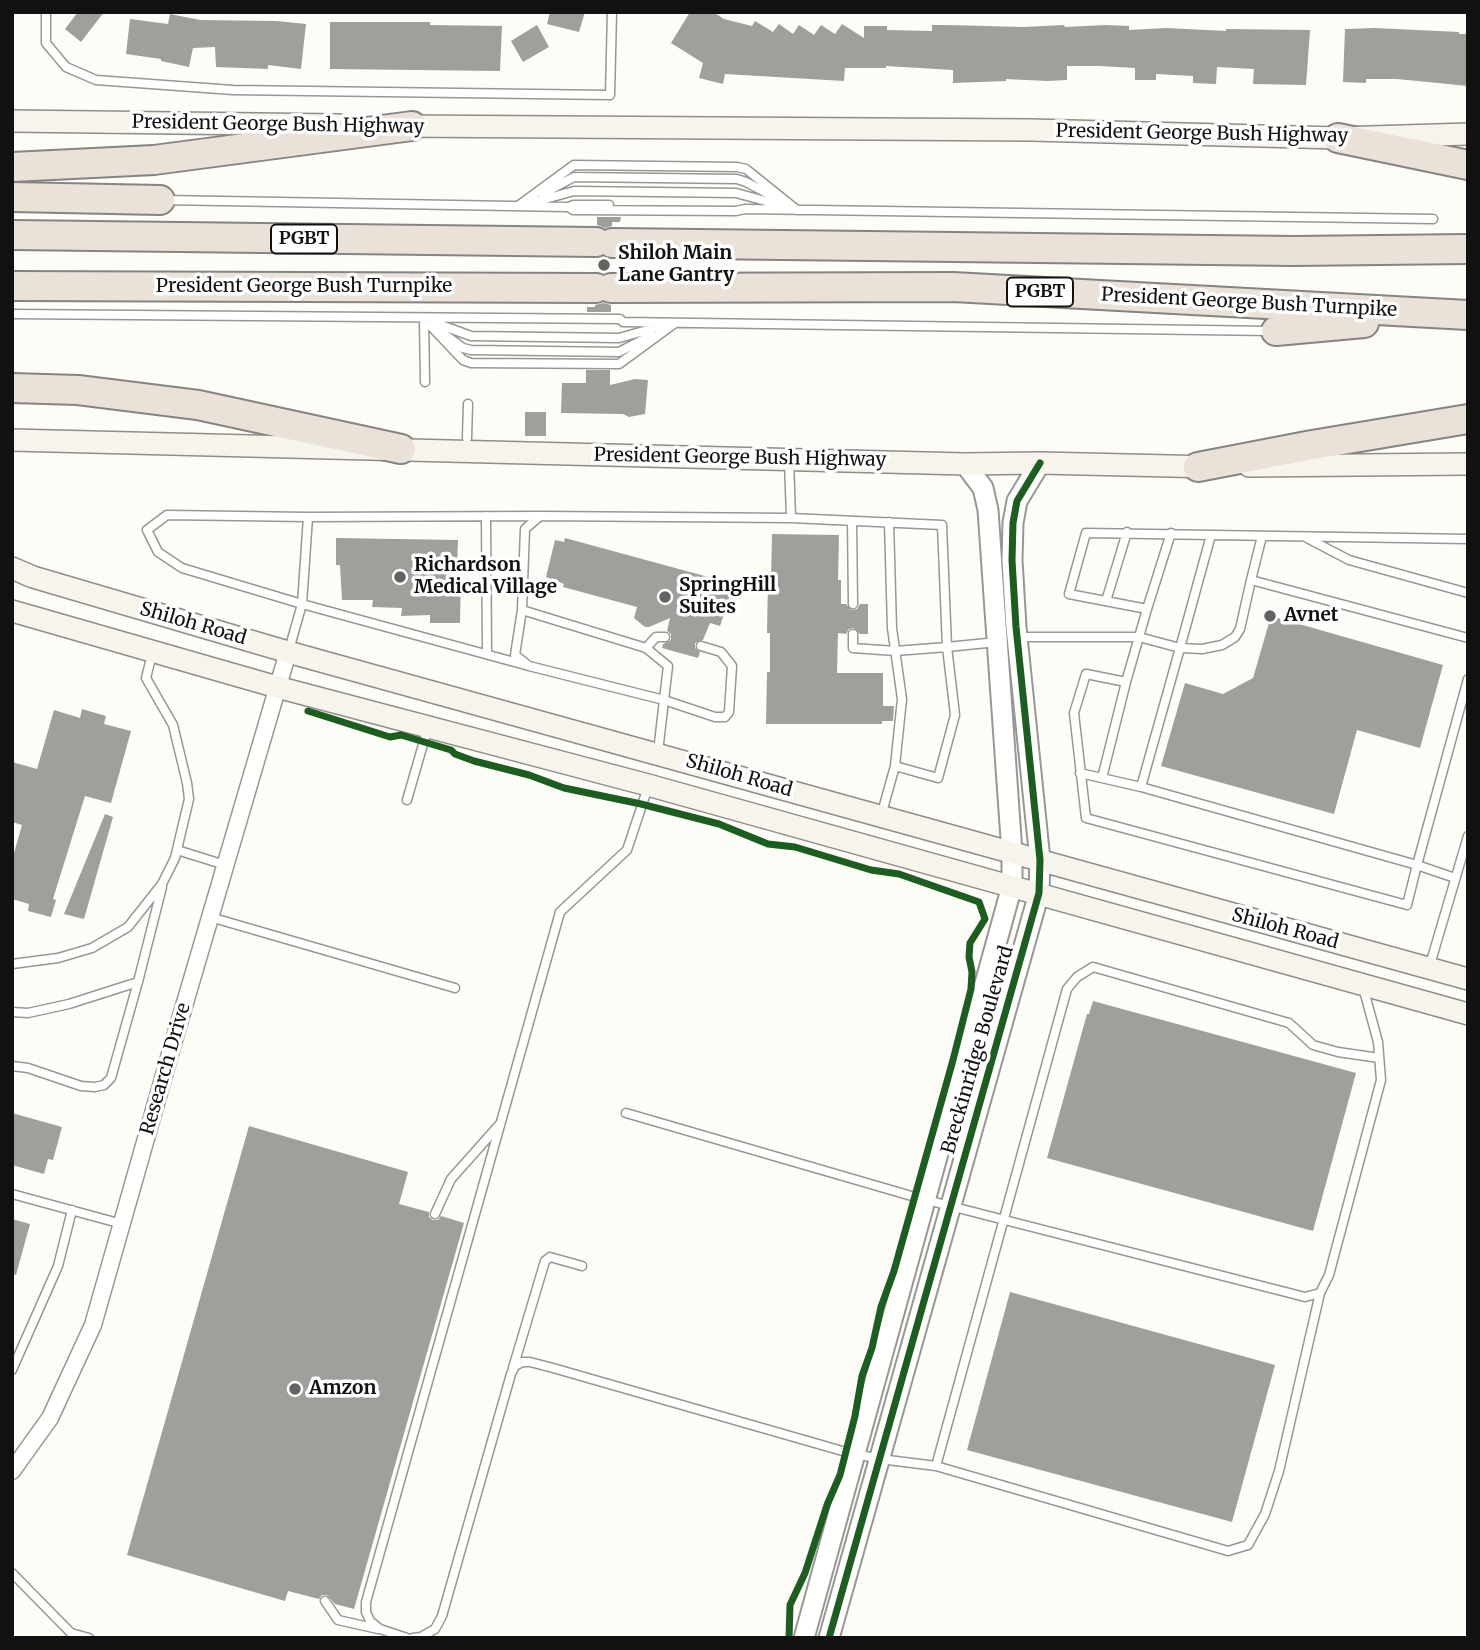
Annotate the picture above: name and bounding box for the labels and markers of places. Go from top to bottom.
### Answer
place label: Shiloh Main Lane Gantry [618,243,734,287]
marker: Shiloh Main Lane Gantry [596,257,612,273]
place label: Richardson Medical Village [414,555,557,599]
marker: Richardson Medical Village [392,569,408,585]
place label: SpringHill Suites [679,575,776,619]
marker: SpringHill Suites [657,589,673,605]
place label: Avnet [1284,605,1338,627]
marker: Avnet [1262,608,1278,624]
place label: Amzon [309,1378,376,1400]
marker: Amzon [287,1381,303,1397]

